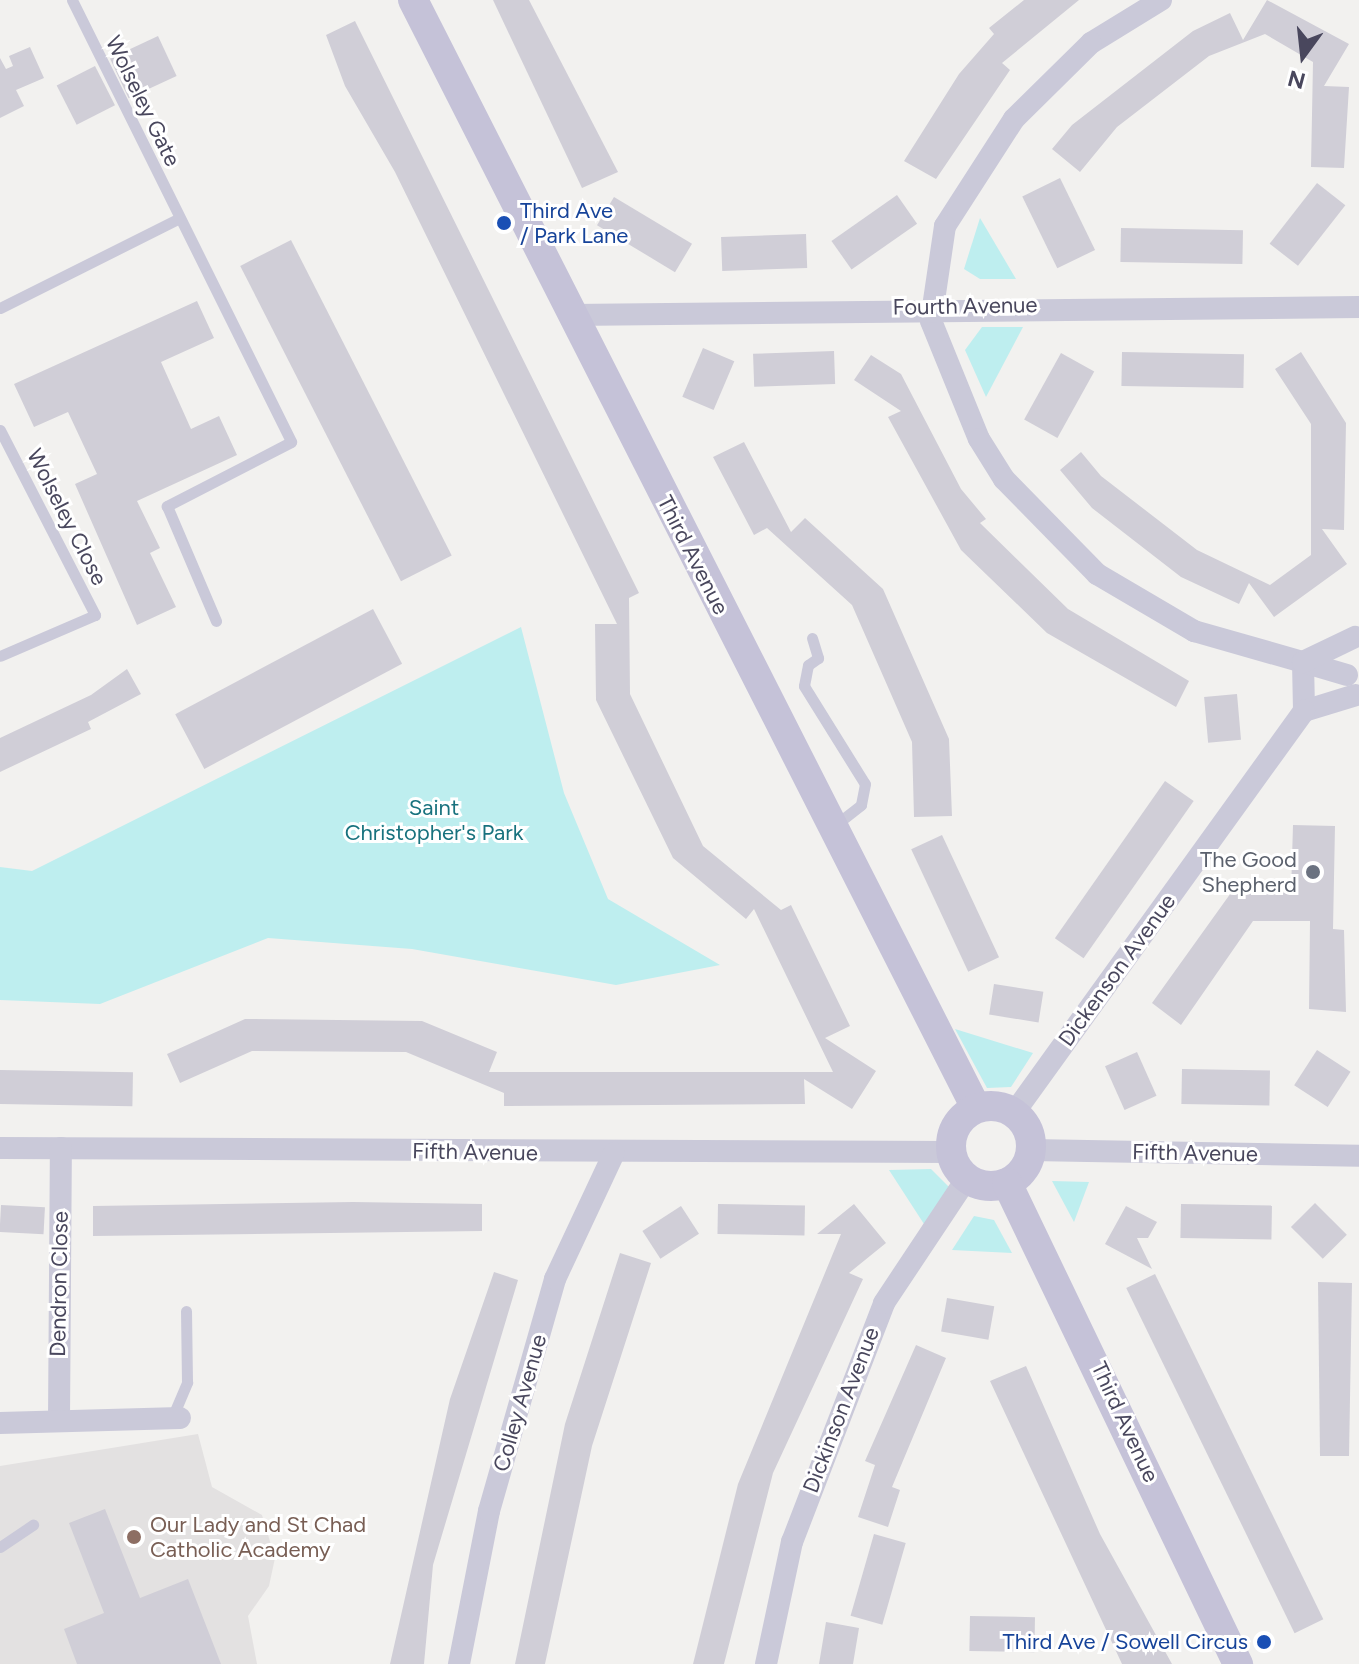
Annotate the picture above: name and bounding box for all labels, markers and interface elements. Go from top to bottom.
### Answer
north arrow [1263,16,1343,96]
street label: Wolseley Gate [100,31,186,171]
text: N [1285,64,1308,95]
place label: Third Ave / Park Lane [520,197,628,248]
marker: Third Ave / Park Lane [495,214,513,232]
street label: Fourth Avenue [892,292,1038,320]
street label: Wolseley Close [21,444,113,590]
street label: Third Avenue [652,491,734,619]
park label: Saint Christopher's Park [345,794,523,846]
place label: The Good Shepherd [1200,846,1297,898]
marker: The Good Shepherd [1304,863,1322,881]
street label: Dickenson Avenue [1053,889,1181,1051]
street label: Fifth Avenue [412,1138,538,1166]
street label: Fifth Avenue [1132,1139,1258,1167]
street label: Dendron Close [45,1211,73,1357]
street label: Dickinson Avenue [797,1323,885,1497]
street label: Colley Avenue [488,1331,552,1475]
street label: Third Avenue [1086,1358,1164,1486]
place label: Our Lady and St Chad Catholic Academy [150,1511,366,1562]
marker: Our Lady and St Chad Catholic Academy [125,1528,143,1546]
place label: Third Ave / Sowell Circus [1003,1629,1248,1655]
marker: Third Ave / Sowell Circus [1255,1633,1273,1651]

